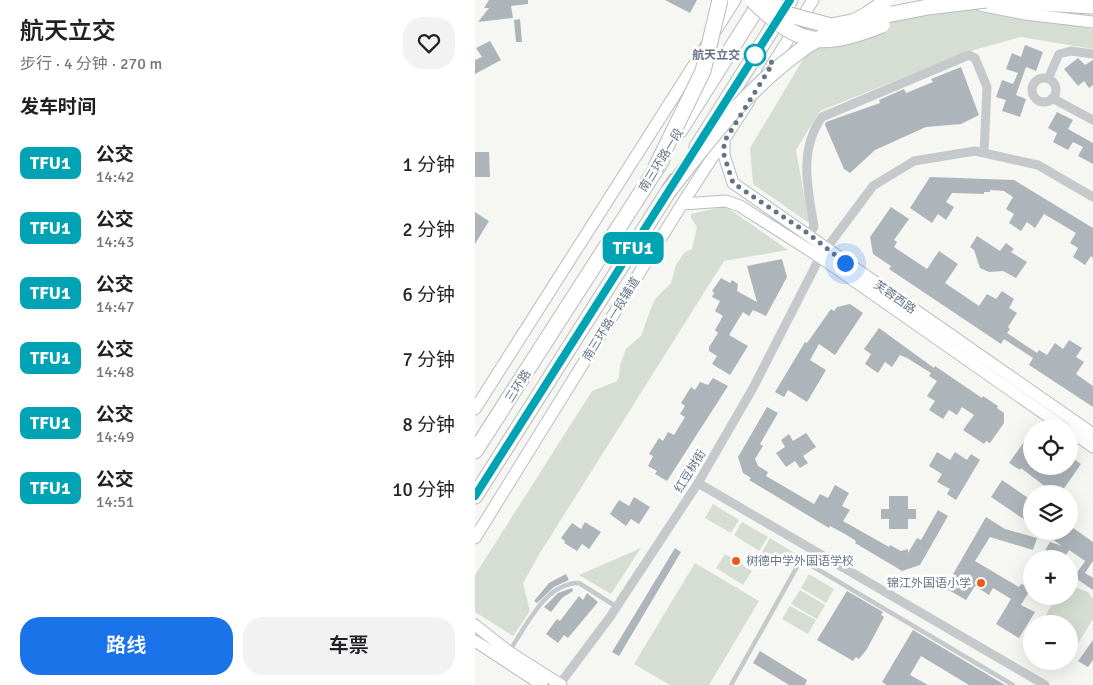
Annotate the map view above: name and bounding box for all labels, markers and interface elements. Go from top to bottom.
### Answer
text: 航天立交 [20,16,116,46]
button: heart [403,17,455,69]
marker: 航天立交 [744,44,766,66]
place label: 航天立交 [692,48,740,63]
text: 步行 · 4 分钟 · 270 m [20,54,162,74]
text: 发车时间 [20,95,96,119]
street label: 南三环路一段 [636,126,687,195]
text: 公交 [96,143,134,167]
text: TFU1 [30,152,71,174]
text: 1 分钟 [403,153,455,177]
text: 14:42 [96,167,135,187]
text: 公交 [96,208,134,232]
text: TFU1 [30,217,71,239]
text: 2 分钟 [403,218,455,242]
text: 14:43 [96,232,135,252]
line badge: TFU1 [598,232,668,264]
text: TFU1 [613,237,653,259]
your location [833,251,858,276]
text: 公交 [96,273,134,297]
street label: 南三环路一段辅道 [580,275,643,364]
street label: 芙蓉西路 [871,277,919,317]
text: TFU1 [30,282,71,304]
text: 6 分钟 [403,283,455,307]
text: 14:47 [96,297,135,317]
text: 公交 [96,338,134,362]
text: TFU1 [30,347,71,369]
text: 7 分钟 [403,348,455,372]
text: 14:48 [96,362,135,382]
street label: 三环路 [502,367,535,405]
text: 公交 [96,403,134,427]
text: TFU1 [30,412,71,434]
text: 8 分钟 [403,413,455,437]
map controls [1023,420,1078,670]
button: locate [1023,420,1078,475]
text: 14:49 [96,427,135,447]
street label: 红豆树街 [671,447,710,496]
text: 公交 [96,468,134,492]
text: TFU1 [30,477,71,499]
text: 10 分钟 [392,478,455,502]
button: layers [1023,485,1078,540]
text: 14:51 [96,492,135,512]
button: + [1023,550,1078,605]
place label: 树德中学外国语学校 [746,554,854,569]
marker: 树德中学外国语学校 [730,555,742,567]
place label: 锦江外国语小学 [887,576,971,591]
marker: 锦江外国语小学 [975,577,987,589]
button: − [1023,615,1078,670]
button: 路线 [20,617,233,675]
button: 车票 [243,617,455,675]

